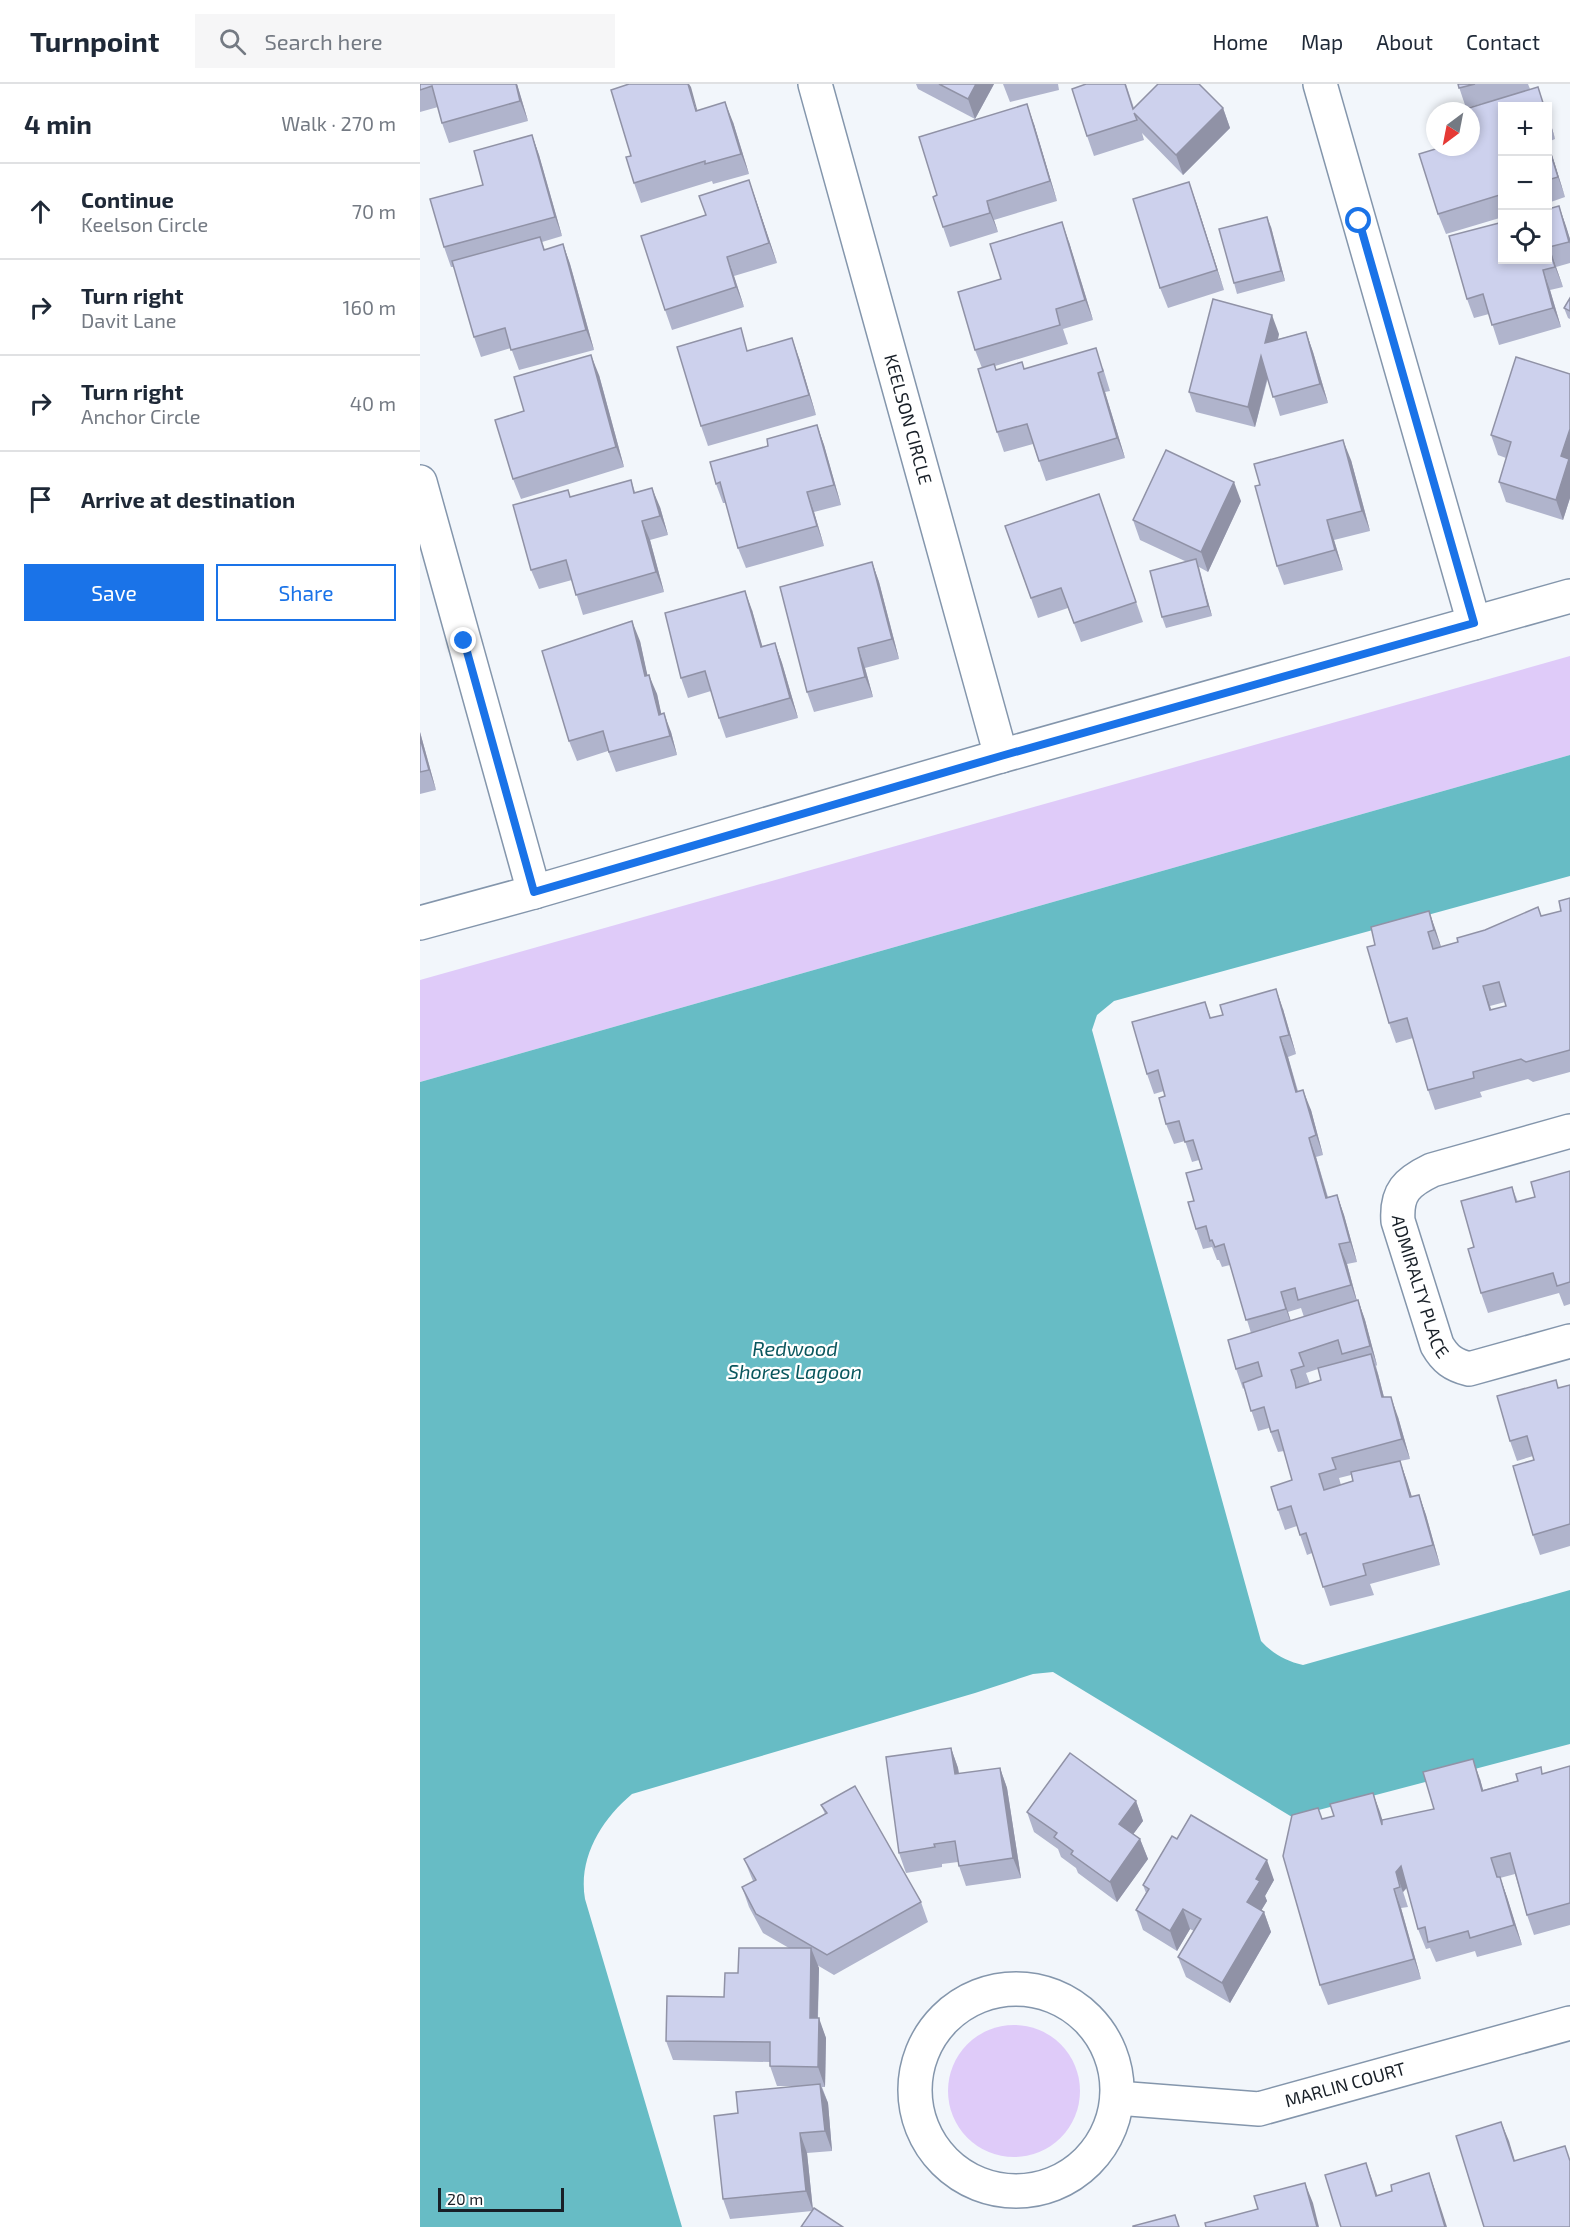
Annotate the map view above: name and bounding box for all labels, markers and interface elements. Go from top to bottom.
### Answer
search box [195,14,615,68]
text: Turnpoint [30,24,159,58]
icon: search [216,25,249,58]
text: Search here [264,28,383,54]
text: Home [1212,29,1268,54]
text: Map [1301,29,1343,54]
text: About [1376,29,1433,54]
text: Contact [1466,29,1540,54]
north arrow [1426,102,1480,156]
map controls [1498,102,1552,264]
button: + [1498,102,1552,156]
text: 4 min [24,108,92,139]
text: Walk · 270 m [281,111,396,135]
button: − [1498,156,1552,210]
text: Continue [81,186,174,212]
icon: ahead [24,195,57,228]
text: 70 m [352,199,396,223]
route start [1345,207,1371,233]
button: locate [1498,210,1552,264]
text: Keelson Circle [81,212,208,236]
text: Turn right [81,282,183,308]
icon: right [24,291,57,324]
text: 160 m [343,295,396,319]
text: Davit Lane [81,308,177,332]
street label: KEELSON CIRCLE [880,351,937,487]
text: Turn right [81,378,183,404]
icon: right [24,387,57,420]
text: 40 m [350,391,396,415]
text: Anchor Circle [81,404,200,428]
icon: arrive [24,483,57,516]
text: Arrive at destination [81,486,295,512]
button: Save [24,564,204,621]
button: Share [216,564,396,621]
route end [450,627,476,653]
street label: ADMIRALTY PLACE [1388,1214,1454,1362]
water label: Redwood Shores Lagoon [728,1336,862,1383]
street label: MARLIN COURT [1282,2057,1408,2111]
scale bar [438,2185,564,2212]
text: 20 m [447,2189,483,2208]

